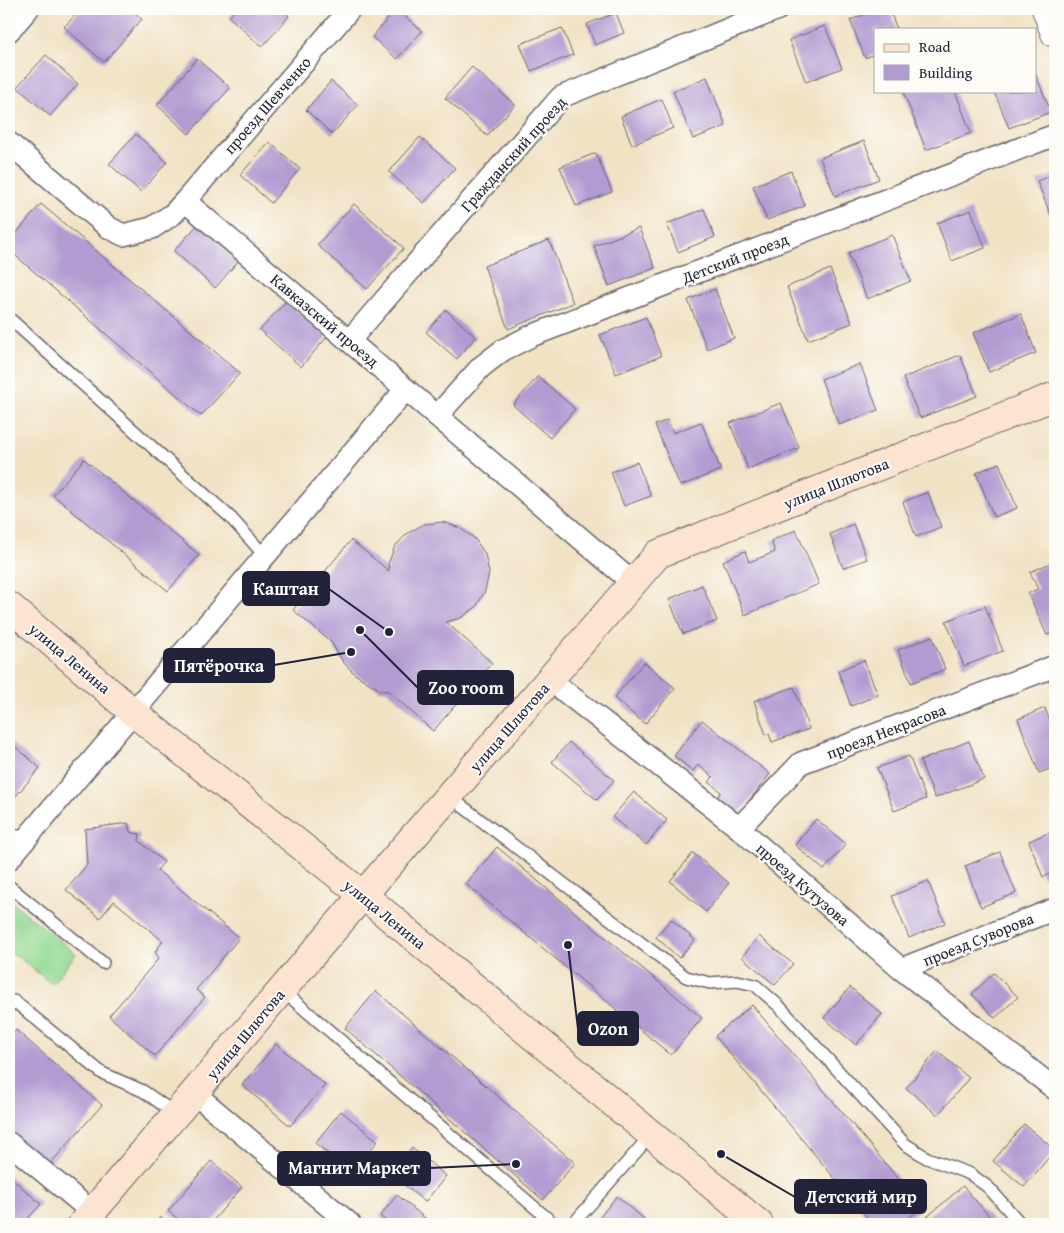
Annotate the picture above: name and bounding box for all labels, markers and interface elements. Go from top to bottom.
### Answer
legend [874,28,1036,92]
text: Road [919,36,950,57]
street label: проезд Шевченко [218,51,316,159]
text: Building [919,62,973,83]
street label: Гражданский проезд [454,91,572,217]
street label: Детский проезд [677,227,792,290]
street label: Кавказский проезд [266,267,385,373]
street label: улица Шлютова [779,451,893,515]
callout: Каштан [243,572,329,605]
text: Каштан [253,575,319,602]
street label: улица Ленина [23,616,116,700]
callout: Пятёрочка [164,649,274,682]
text: Пятёрочка [174,652,265,679]
callout: Zoo room [418,671,513,704]
text: Zoo room [428,674,504,701]
street label: улица Шлютова [463,677,555,778]
street label: проезд Некрасова [823,697,949,765]
street label: проезд Кутузова [751,837,855,932]
street label: улица Ленина [338,873,432,955]
street label: проезд Суворова [919,906,1037,972]
street label: улица Шлютова [199,983,290,1085]
callout: Ozon [578,1012,638,1045]
text: Ozon [588,1015,628,1042]
callout: Магнит Маркет [278,1152,430,1185]
text: Магнит Маркет [288,1154,420,1181]
callout: Детский мир [795,1180,926,1213]
text: Детский мир [804,1183,917,1210]

